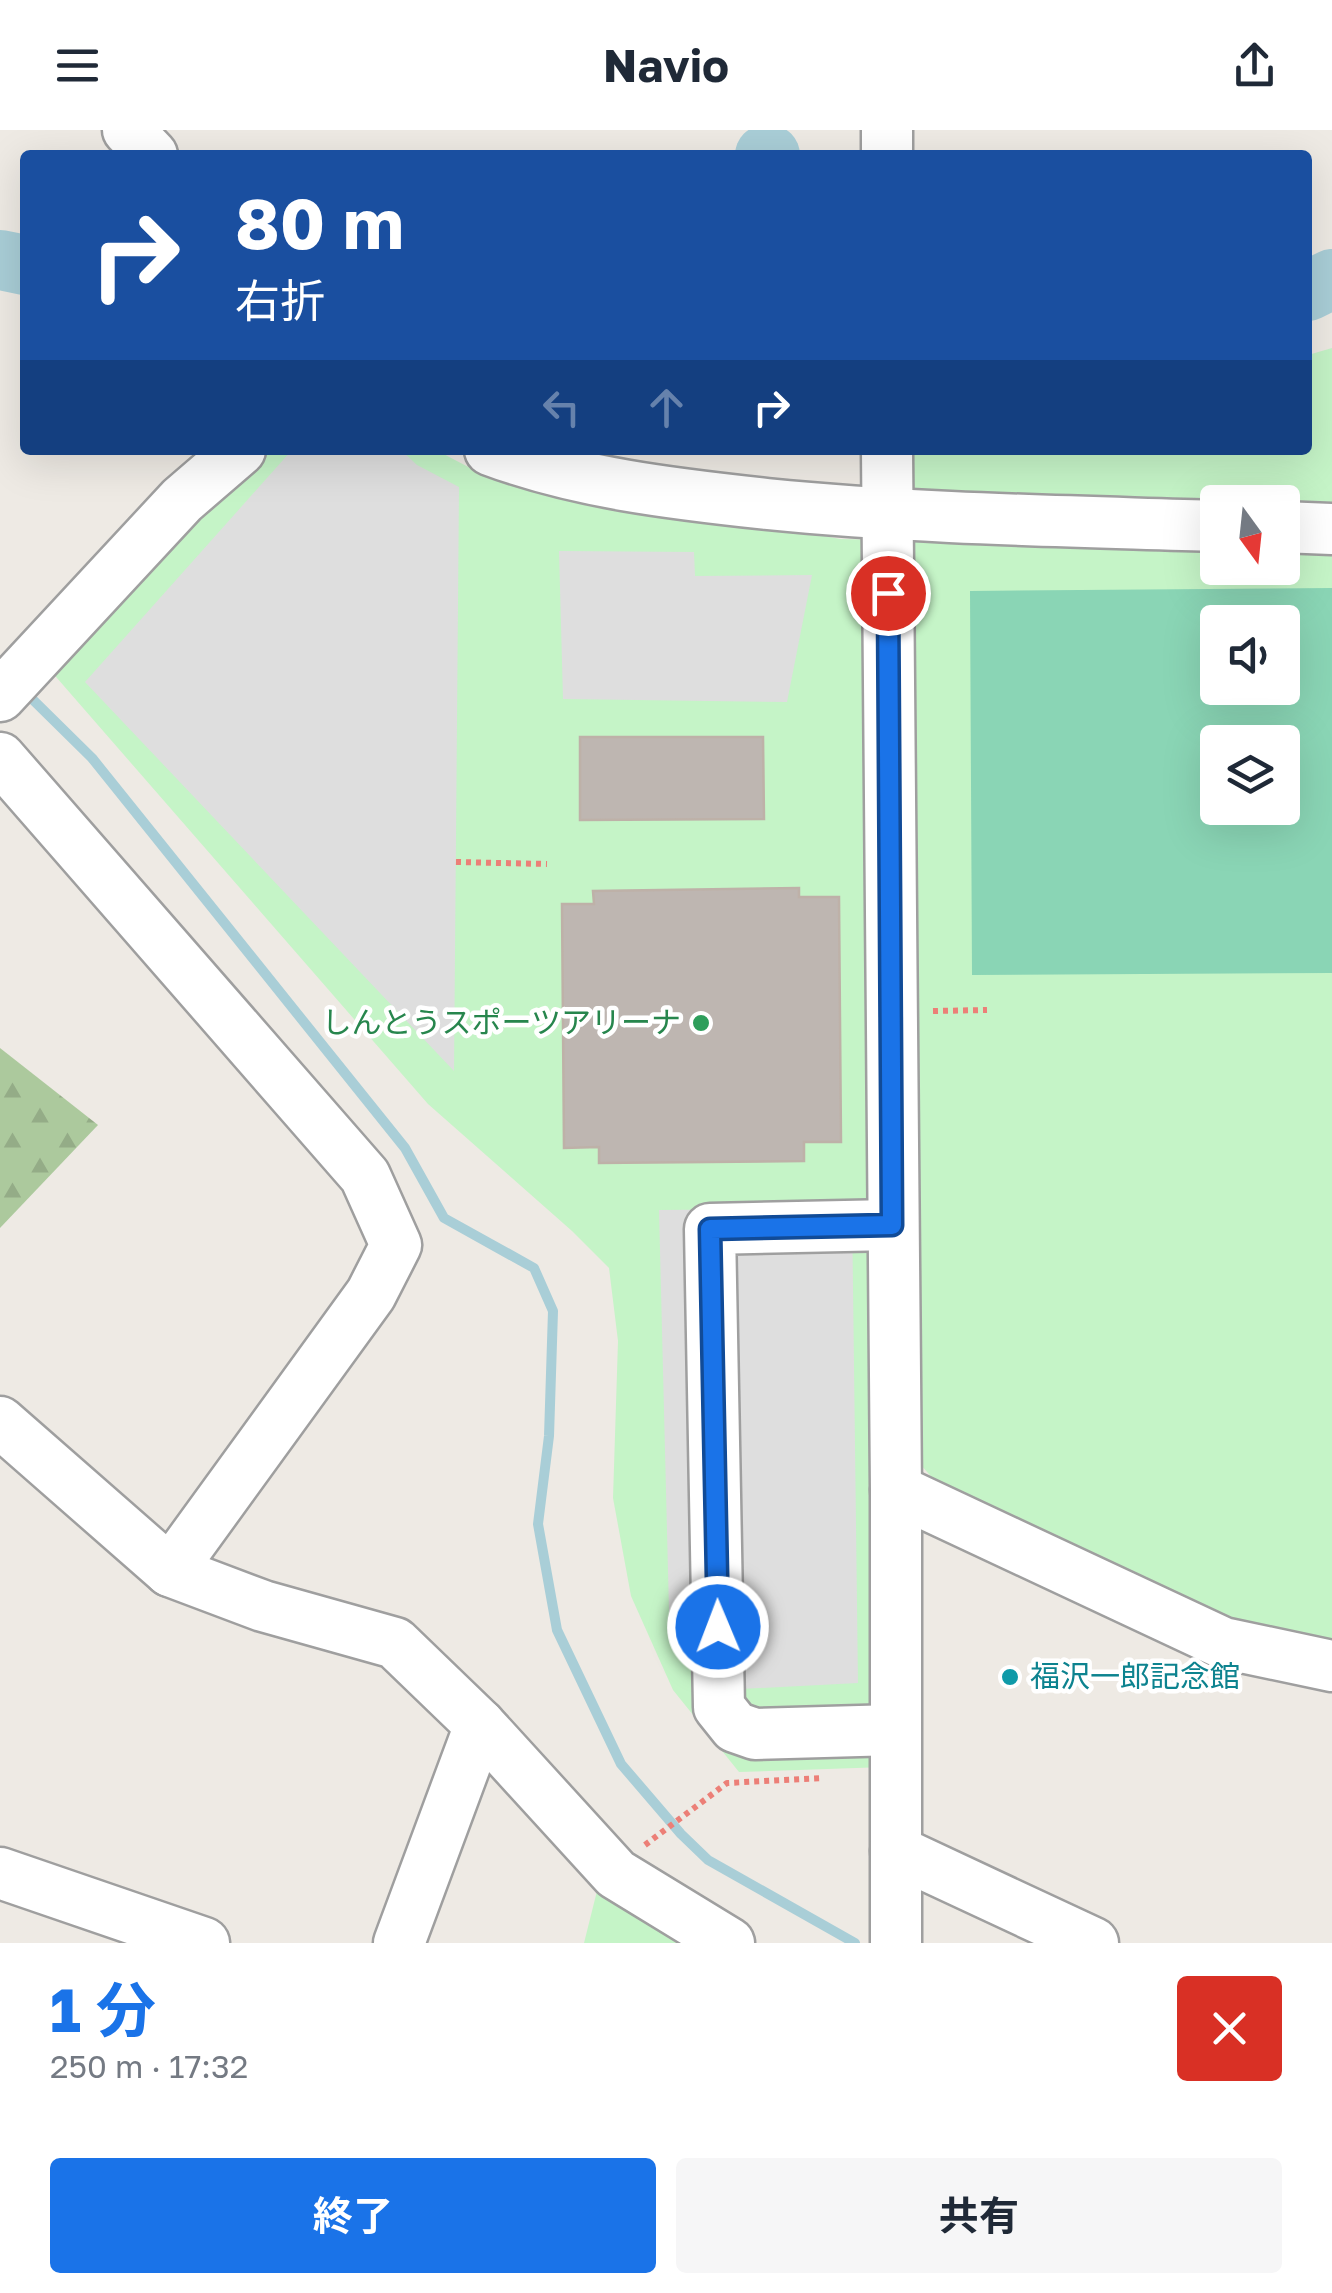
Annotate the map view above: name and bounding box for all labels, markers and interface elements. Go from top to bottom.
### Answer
icon: menu [50,38,105,93]
text: Navio [603,38,729,92]
icon: share [1227,38,1282,93]
text: 80 m [235,180,404,264]
icon: right [70,190,200,320]
text: 右折 [235,273,325,327]
icon: left [534,380,589,435]
icon: ahead [639,380,694,435]
icon: right [744,380,799,435]
north arrow [1200,485,1300,585]
map controls [1200,485,1300,825]
pin [846,551,931,636]
icon: arrive [861,566,916,621]
button: sound [1200,605,1300,705]
button: layers [1200,725,1300,825]
place label: しんとうスポーツアリーナ [322,1004,681,1040]
marker: しんとうスポーツアリーナ [690,1012,712,1034]
position arrow [666,1575,770,1679]
place label: 福沢一郎記念館 [1030,1658,1240,1694]
marker: 福沢一郎記念館 [999,1666,1021,1688]
text: 1 分 [50,1973,156,2045]
button: close [1177,1976,1282,2081]
text: 250 m · 17:32 [50,2047,248,2085]
button: 終了 [50,2158,656,2273]
button: 共有 [676,2158,1282,2273]

